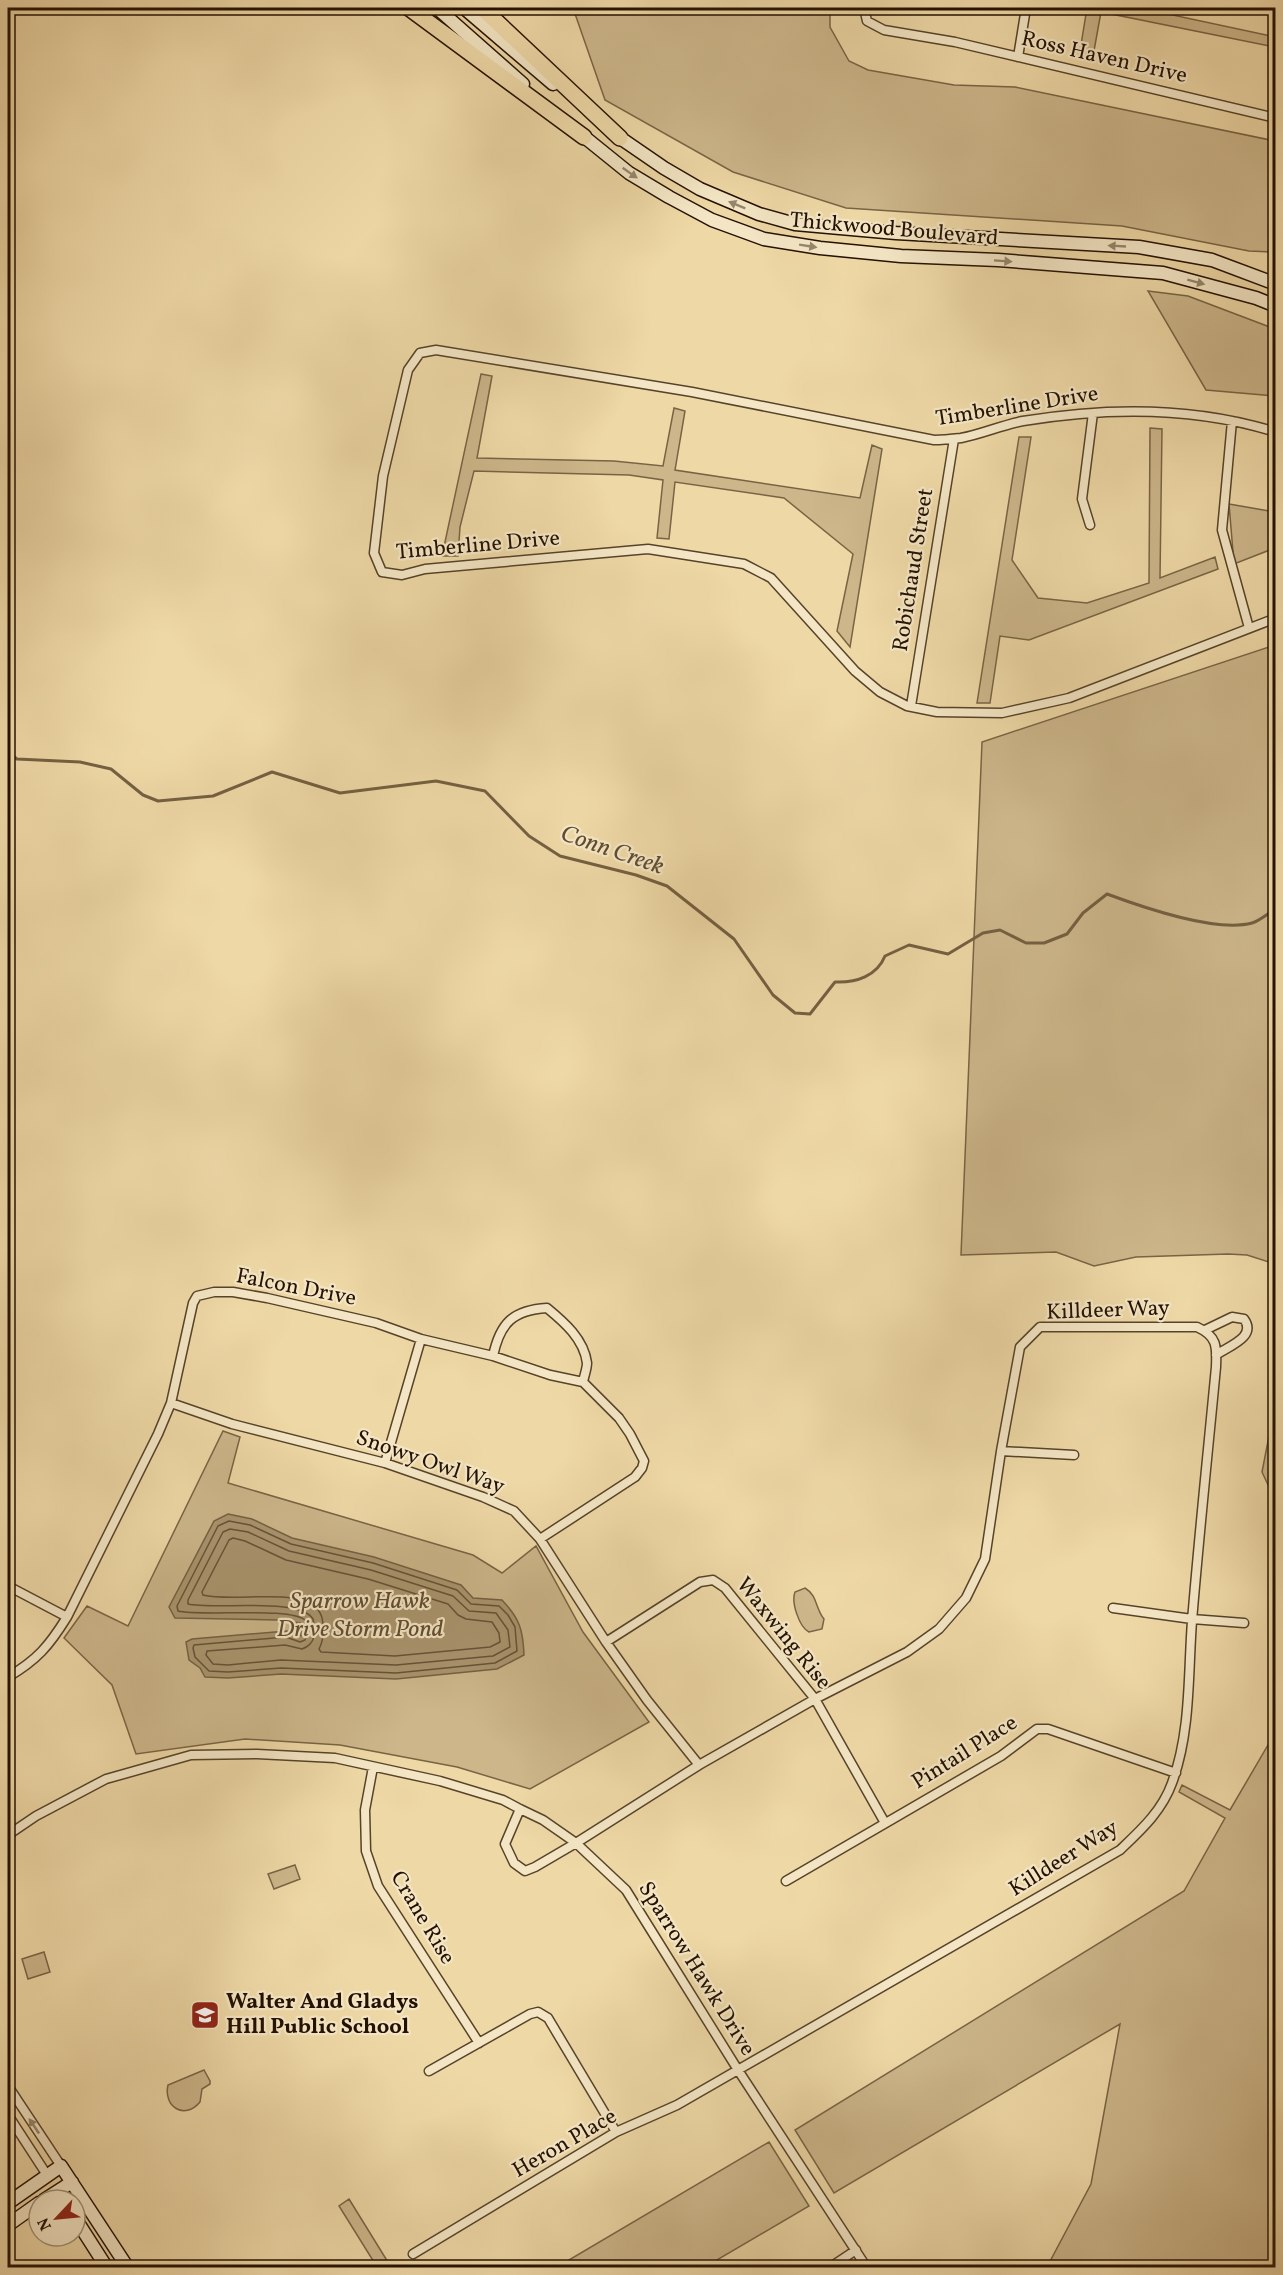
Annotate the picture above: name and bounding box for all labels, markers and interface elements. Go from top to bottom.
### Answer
street label: Ross Haven Drive [1018,24,1190,92]
one-way arrow [622,167,638,178]
one-way arrow [728,200,746,210]
street label: Thickwood Boulevard [788,205,1000,255]
one-way arrow [799,242,818,251]
one-way arrow [1108,242,1127,251]
one-way arrow [993,256,1012,265]
one-way arrow [1187,278,1205,287]
street label: Timberline Drive [933,379,1101,435]
street label: Robichaud Street [886,486,942,654]
street label: Timberline Drive [395,523,561,569]
water label: Conn Creek [556,817,668,885]
street label: Falcon Drive [233,1261,359,1315]
street label: Killdeer Way [1046,1293,1170,1329]
street label: Snowy Owl Way [351,1423,509,1503]
street label: Waxwing Rise [728,1571,838,1697]
water label: Sparrow Hawk Drive Storm Pond [277,1585,444,1647]
street label: Pintail Place [906,1708,1024,1798]
street label: Killdeer Way [1003,1813,1125,1905]
street label: Crane Rise [382,1865,462,1971]
street label: Sparrow Hawk Drive [630,1876,762,2062]
place label: Walter And Gladys Hill Public School [226,1987,419,2043]
school or university icon: Walter And Gladys Hill Public School [189,1999,221,2031]
street label: Heron Place [507,2102,623,2186]
one-way arrow [28,2118,40,2134]
north arrow [27,2188,87,2248]
text: N [33,2213,58,2234]

